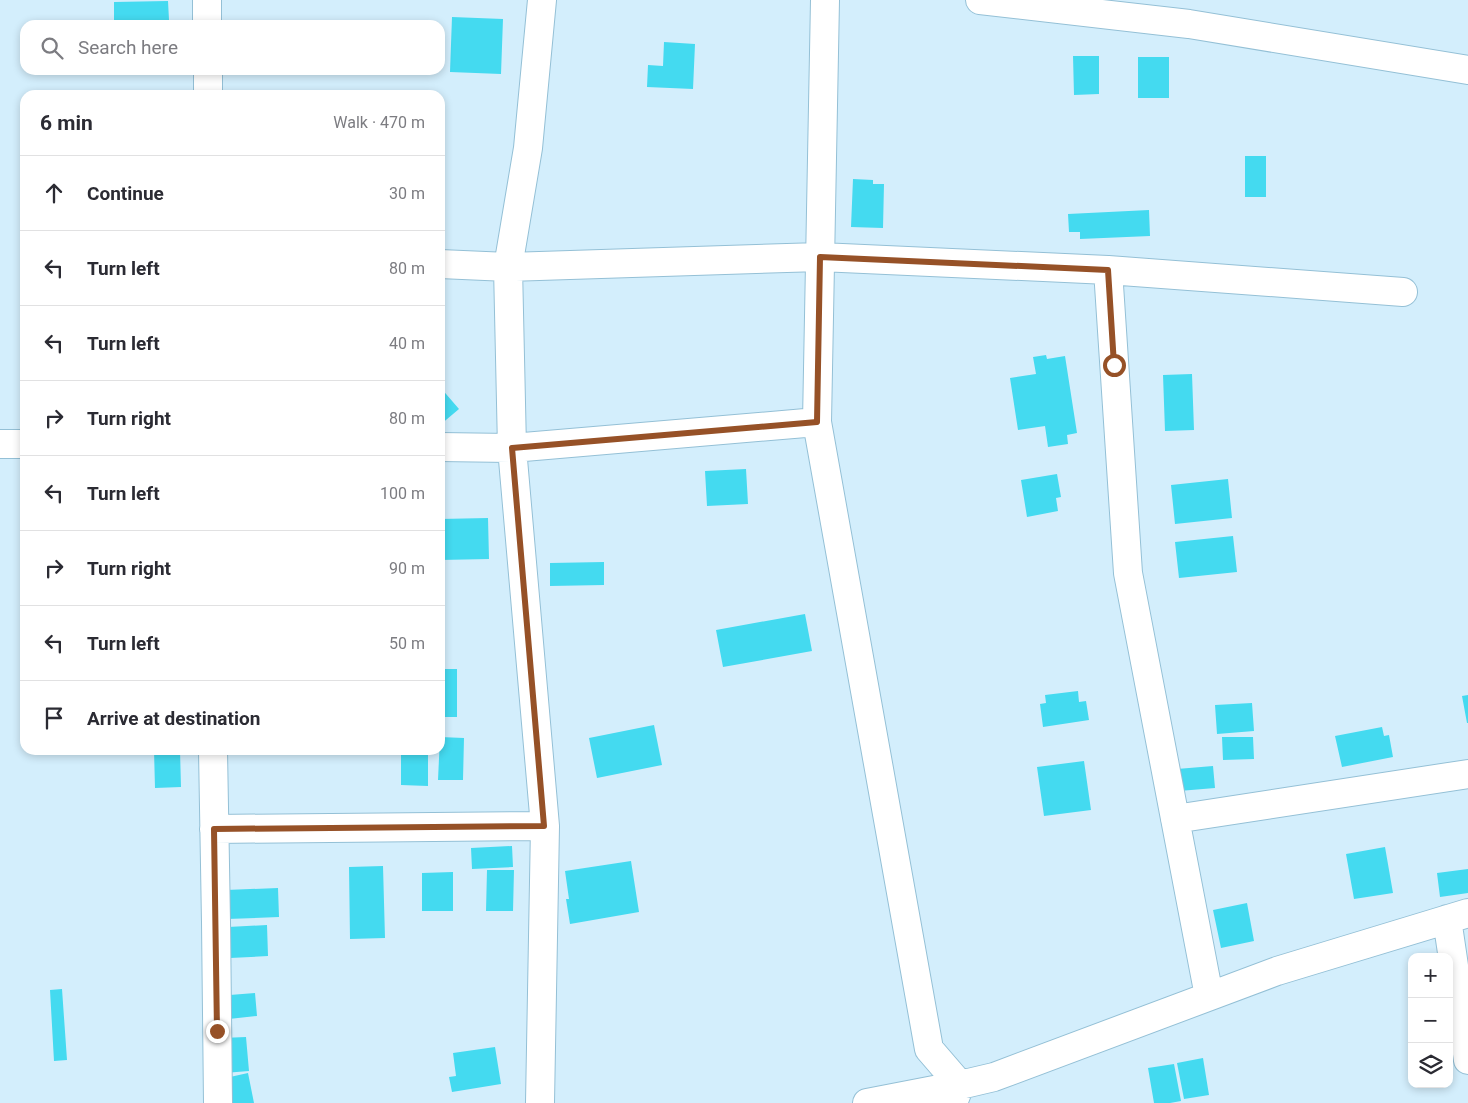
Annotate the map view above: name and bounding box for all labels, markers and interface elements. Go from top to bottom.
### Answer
search box [20,20,445,75]
icon: search [38,34,66,62]
text: Search here [78,36,178,59]
text: 6 min [40,111,93,135]
text: Walk · 470 m [333,113,425,132]
icon: ahead [40,179,68,207]
text: Continue [87,182,164,205]
text: 30 m [389,184,425,203]
icon: left [40,254,68,282]
text: Turn left [87,257,160,280]
text: 80 m [389,259,425,278]
icon: left [40,329,68,357]
text: Turn left [87,332,160,355]
text: 40 m [389,334,425,353]
route start [1103,354,1126,377]
icon: right [40,404,68,432]
text: Turn right [87,407,171,430]
text: 80 m [389,409,425,428]
icon: left [40,479,68,507]
text: Turn left [87,482,160,505]
text: 100 m [380,484,425,503]
icon: right [40,554,68,582]
text: Turn right [87,557,171,580]
text: 90 m [389,559,425,578]
icon: left [40,629,68,657]
text: Turn left [87,632,160,655]
text: 50 m [389,634,425,653]
icon: arrive [40,704,68,732]
text: Arrive at destination [87,707,260,730]
map controls [1408,953,1453,1088]
button: + [1408,953,1453,998]
button: − [1408,998,1453,1043]
route end [206,1020,229,1043]
button: layers [1408,1043,1453,1088]

